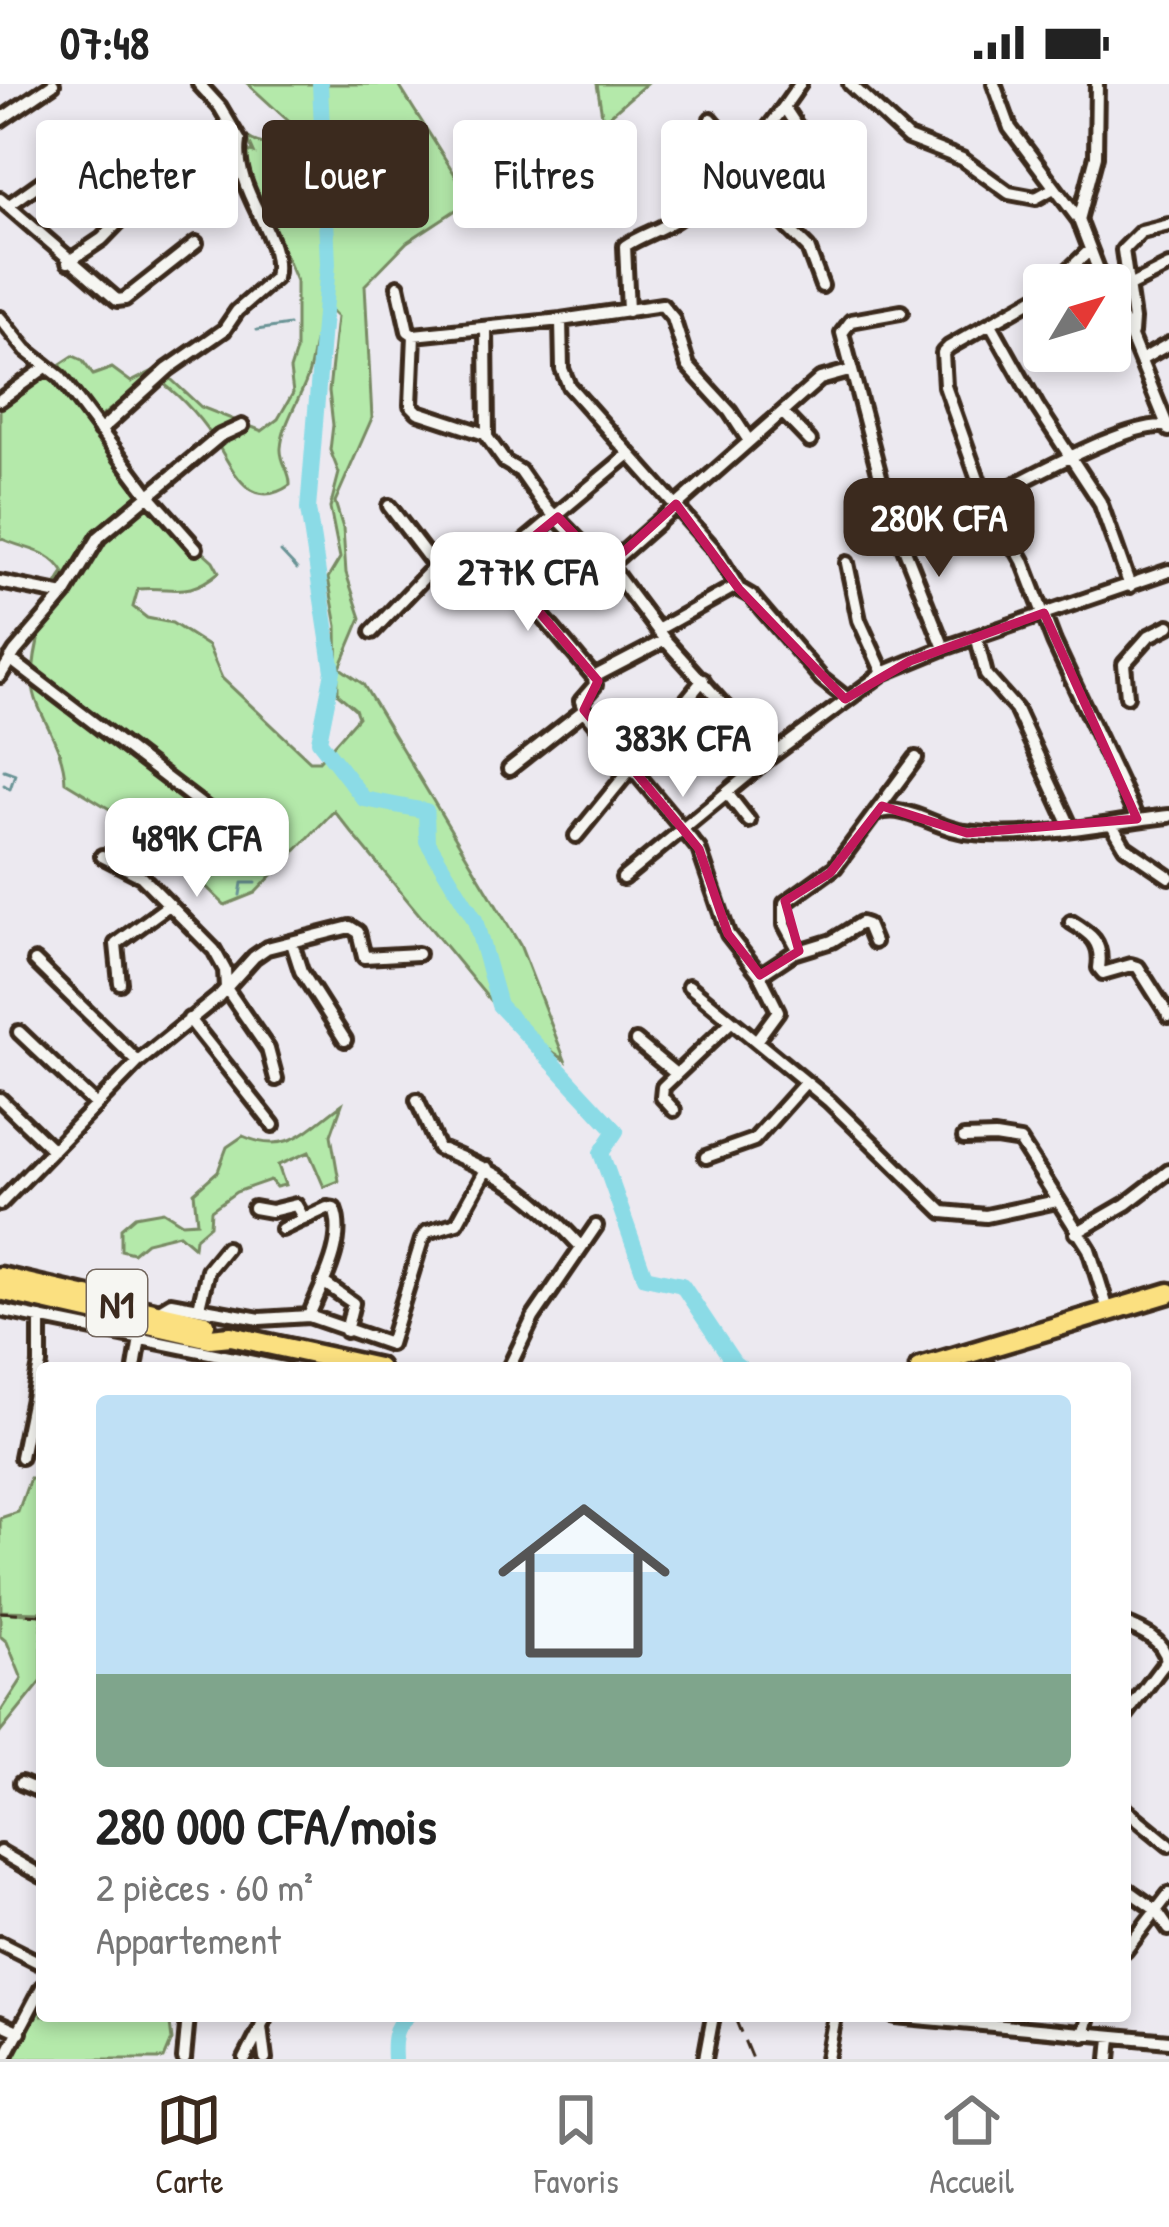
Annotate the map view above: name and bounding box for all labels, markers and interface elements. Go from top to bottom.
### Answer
text: 07:48 [60,12,149,73]
chip: Acheter [36,120,238,228]
chip: Louer [262,120,429,228]
chip: Filtres [453,120,637,228]
chip: Nouveau [661,120,867,228]
north arrow [1023,264,1131,372]
map controls [1023,264,1131,372]
pin: 280K CFA [815,478,1063,580]
text: 280K CFA [870,490,1008,543]
pin: 277K CFA [404,532,652,634]
text: 277K CFA [457,544,599,597]
pin: 383K CFA [559,698,807,800]
text: 383K CFA [615,710,751,763]
pin: 489K CFA [73,798,321,900]
text: 489K CFA [132,810,262,863]
road number: N1 [87,1270,147,1336]
icon: home [476,1473,692,1689]
text: 280 000 CFA/mois [96,1791,437,1860]
text: 2 pièces · 60 m² [96,1860,313,1913]
text: Appartement [96,1913,281,1966]
tab: Carte [155,2087,224,2203]
tab: Favoris [534,2087,619,2203]
tab: Accueil [929,2087,1014,2203]

